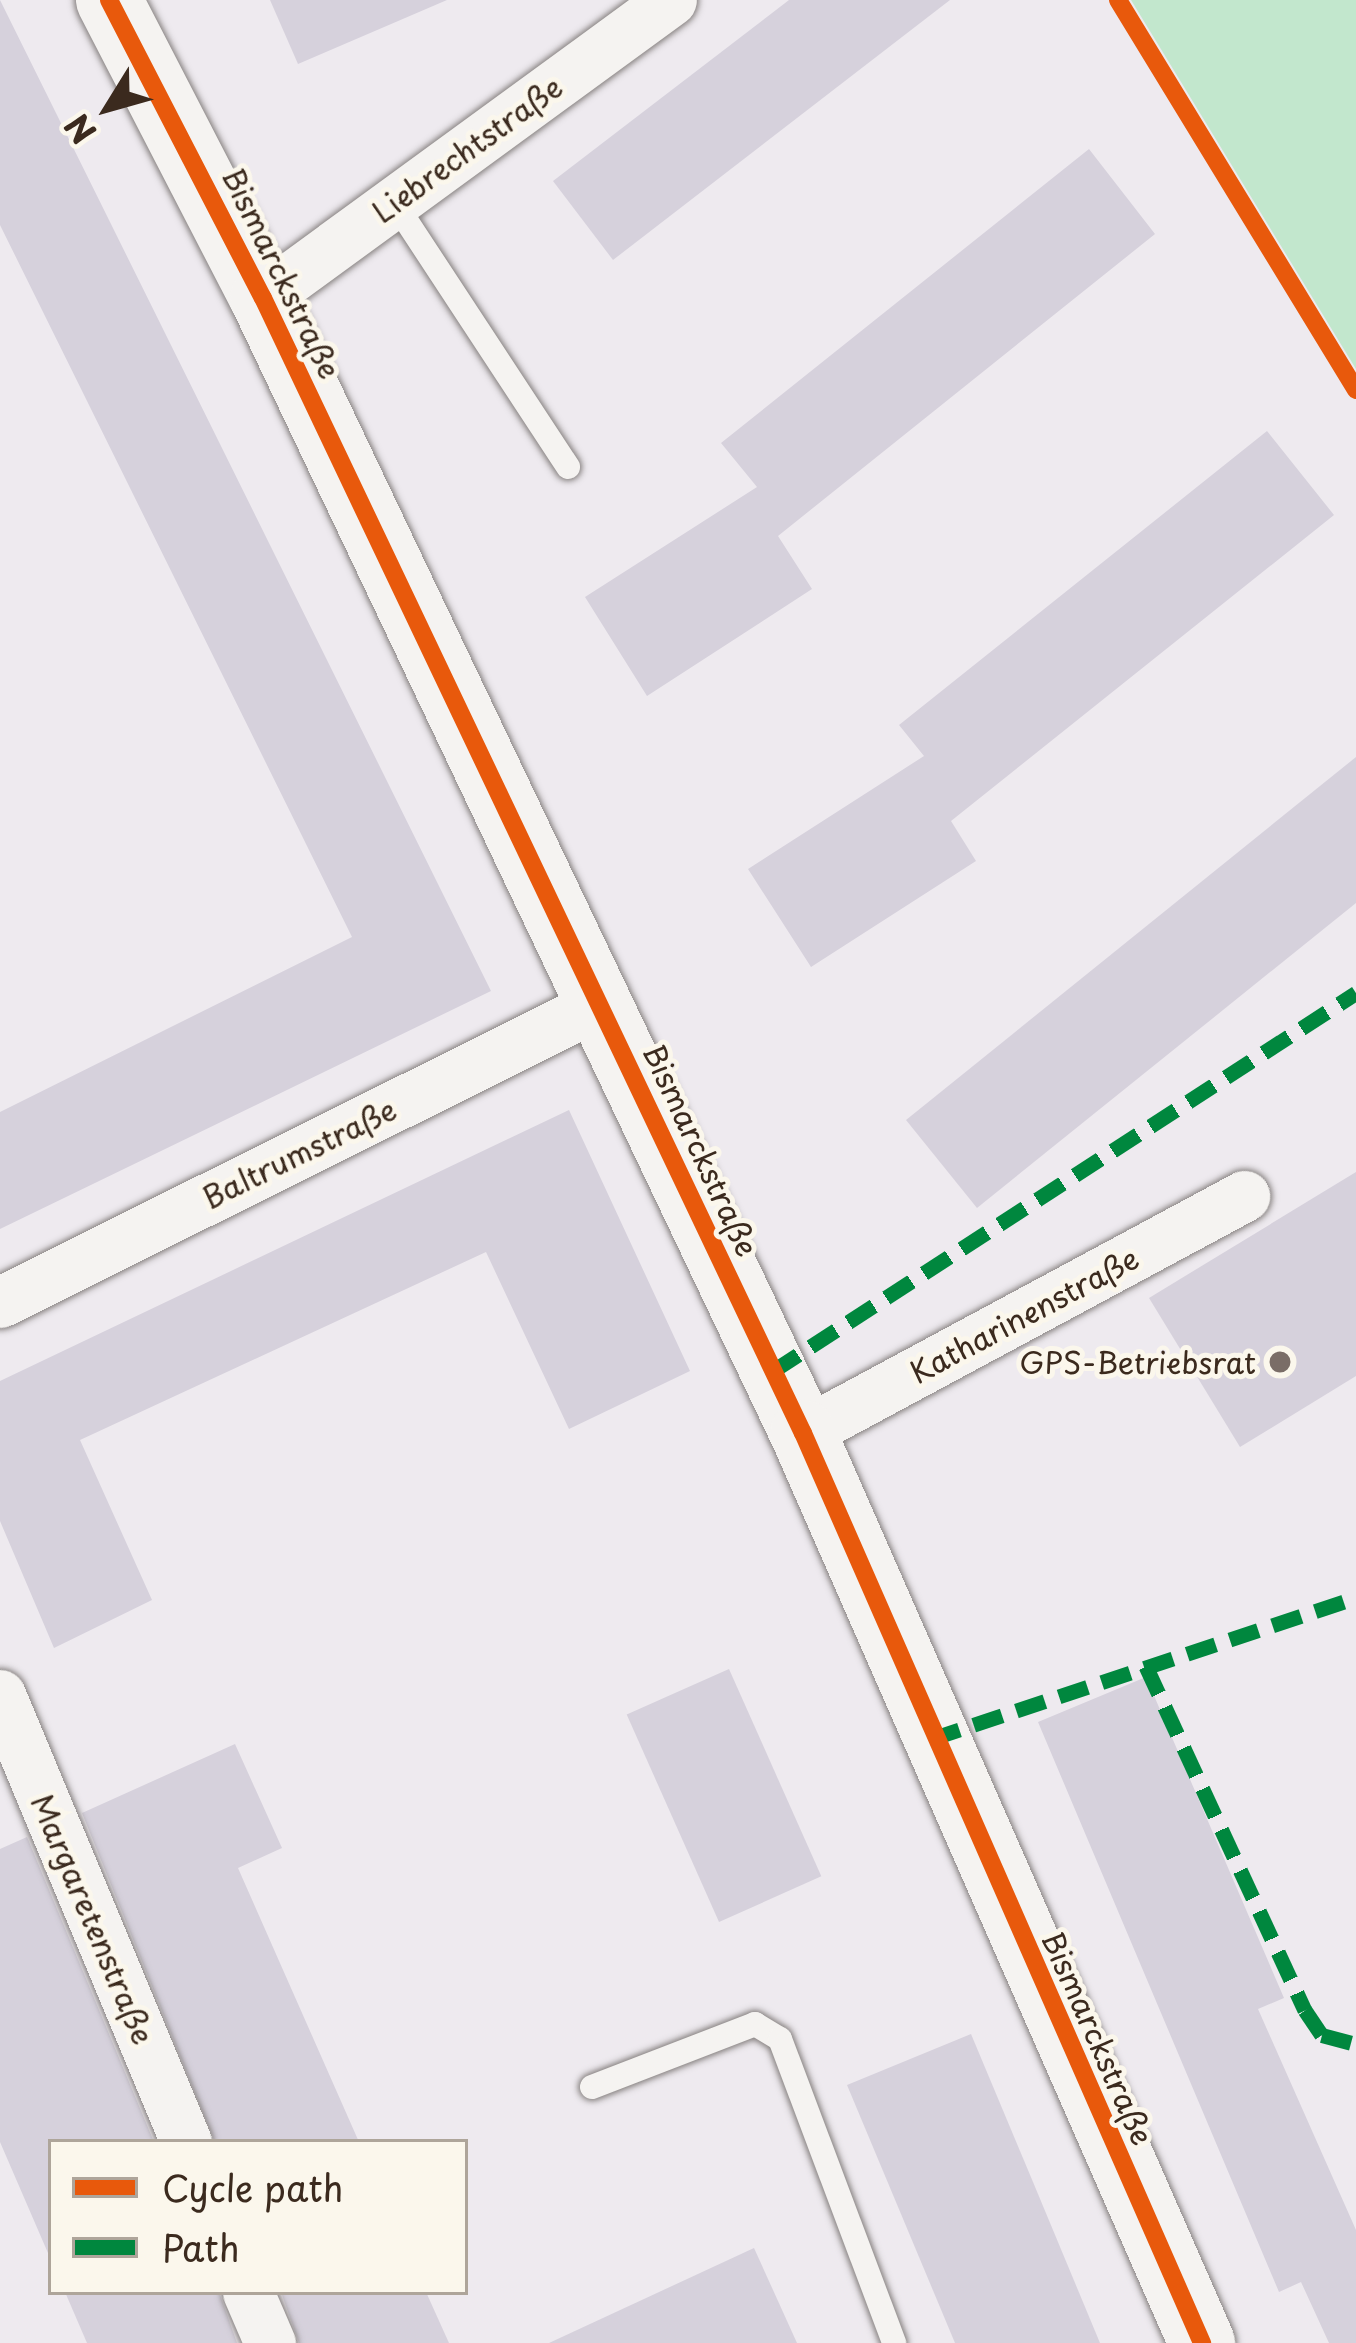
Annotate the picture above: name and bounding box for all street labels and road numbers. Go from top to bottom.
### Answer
street label: Liebrechtstraße [365,68,569,230]
street label: Bismarckstraße [215,162,349,384]
street label: Bismarckstraße [636,1038,766,1262]
street label: Baltrumstraße [196,1091,402,1215]
street label: Katharinenstraße [903,1239,1145,1391]
street label: Margaretenstraße [24,1789,162,2049]
street label: Bismarckstraße [1035,1926,1161,2150]

